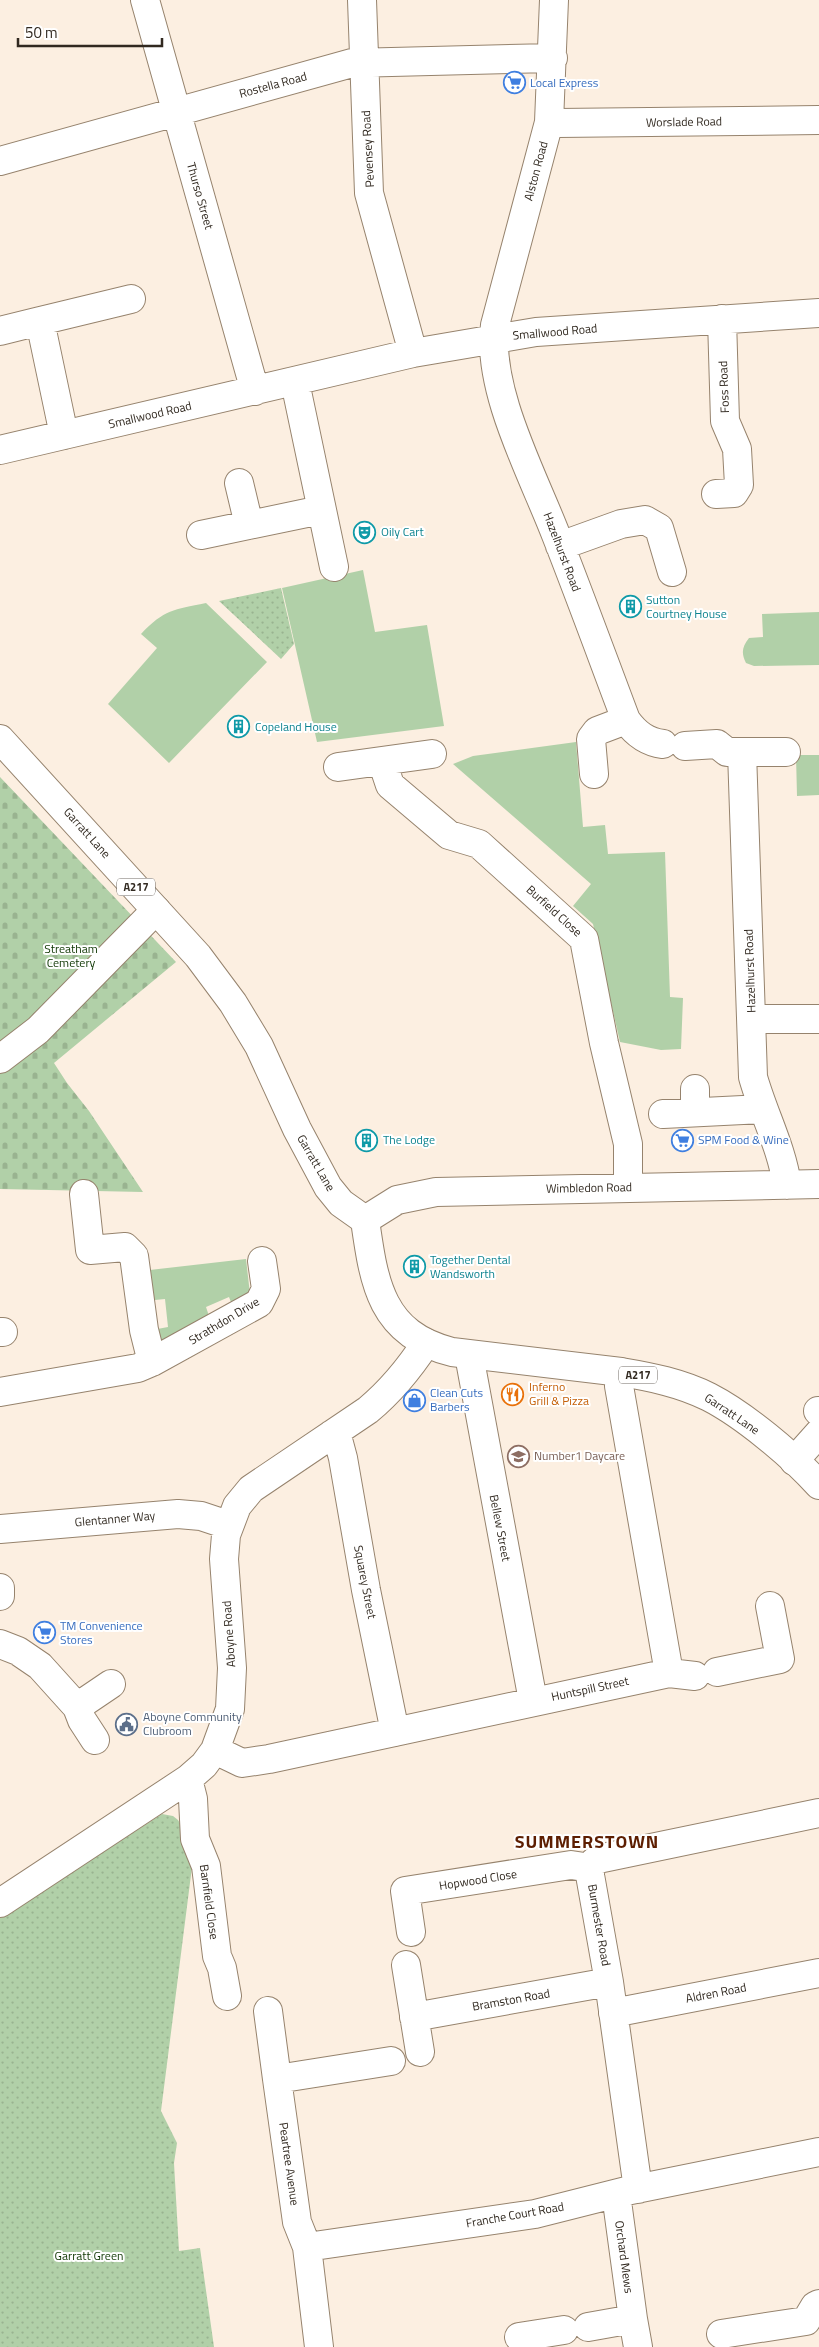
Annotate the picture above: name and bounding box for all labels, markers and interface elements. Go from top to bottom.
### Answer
scale bar [18,15,161,47]
text: 50 m [25,21,58,44]
street label: Rostella Road [237,66,309,103]
supermarket icon: Local Express [502,71,526,95]
place label: Local Express [530,73,599,92]
street label: Pevensey Road [356,110,379,188]
street label: Worslade Road [646,111,722,132]
street label: Alston Road [518,139,553,203]
street label: Thurso Street [182,160,219,232]
street label: Smallwood Road [512,318,598,345]
street label: Foss Road [713,361,734,413]
street label: Smallwood Road [106,396,193,433]
street label: Hazelhurst Road [539,509,586,594]
theatre icon: Oily Cart [353,520,377,544]
place label: Oily Cart [381,522,424,541]
place label: Sutton Courtney House [646,590,727,623]
building icon: Sutton Courtney House [618,595,642,619]
building icon: Copeland House [227,715,251,739]
place label: Copeland House [255,717,337,736]
street label: Garratt Lane [59,803,116,862]
road number: A217 [117,879,155,896]
street label: Burfield Close [522,880,587,941]
street label: Hazelhurst Road [739,929,760,1013]
park label: Streatham Cemetery [44,939,98,972]
building icon: The Lodge [355,1128,379,1152]
supermarket icon: SPM Food & Wine [670,1128,694,1152]
place label: The Lodge [383,1130,435,1149]
place label: SPM Food & Wine [698,1130,789,1149]
street label: Garratt Lane [292,1131,340,1195]
street label: Wimbledon Road [546,1177,632,1198]
place label: Together Dental Wandsworth [430,1250,510,1283]
building icon: Together Dental Wandsworth [402,1255,426,1279]
street label: Strathdon Drive [185,1292,263,1349]
road number: A217 [619,1366,657,1384]
place label: Inferno Grill & Pizza [529,1377,589,1410]
restaurant icon: Inferno Grill & Pizza [501,1382,525,1406]
place label: Clean Cuts Barbers [430,1383,483,1416]
shop icon: Clean Cuts Barbers [402,1388,426,1412]
street label: Garratt Lane [701,1388,764,1439]
school or university icon: Number1 Daycare [506,1444,530,1468]
place label: Number1 Daycare [534,1446,625,1465]
street label: Bellew Street [485,1493,516,1564]
street label: Glentanner Way [74,1505,156,1531]
street label: Squarey Street [349,1543,382,1621]
street label: Aboyne Road [217,1600,240,1668]
place label: TM Convenience Stores [60,1616,143,1649]
supermarket icon: TM Convenience Stores [32,1621,56,1645]
street label: Huntspill Street [549,1671,631,1706]
place label: Aboyne Community Clubroom [143,1707,242,1740]
public building icon: Aboyne Community Clubroom [115,1712,139,1736]
district label: SUMMERSTOWN [515,1828,659,1855]
street label: Barnfield Close [195,1863,224,1941]
street label: Hopwood Close [438,1864,518,1895]
street label: Burmester Road [583,1883,616,1967]
street label: Aldren Road [684,1977,748,2008]
street label: Bramston Road [470,1983,551,2016]
street label: Peartree Avenue [274,2121,305,2207]
street label: Franche Court Road [464,2197,565,2232]
street label: Orchard Mews [610,2219,639,2295]
park label: Garratt Green [55,2246,123,2265]

